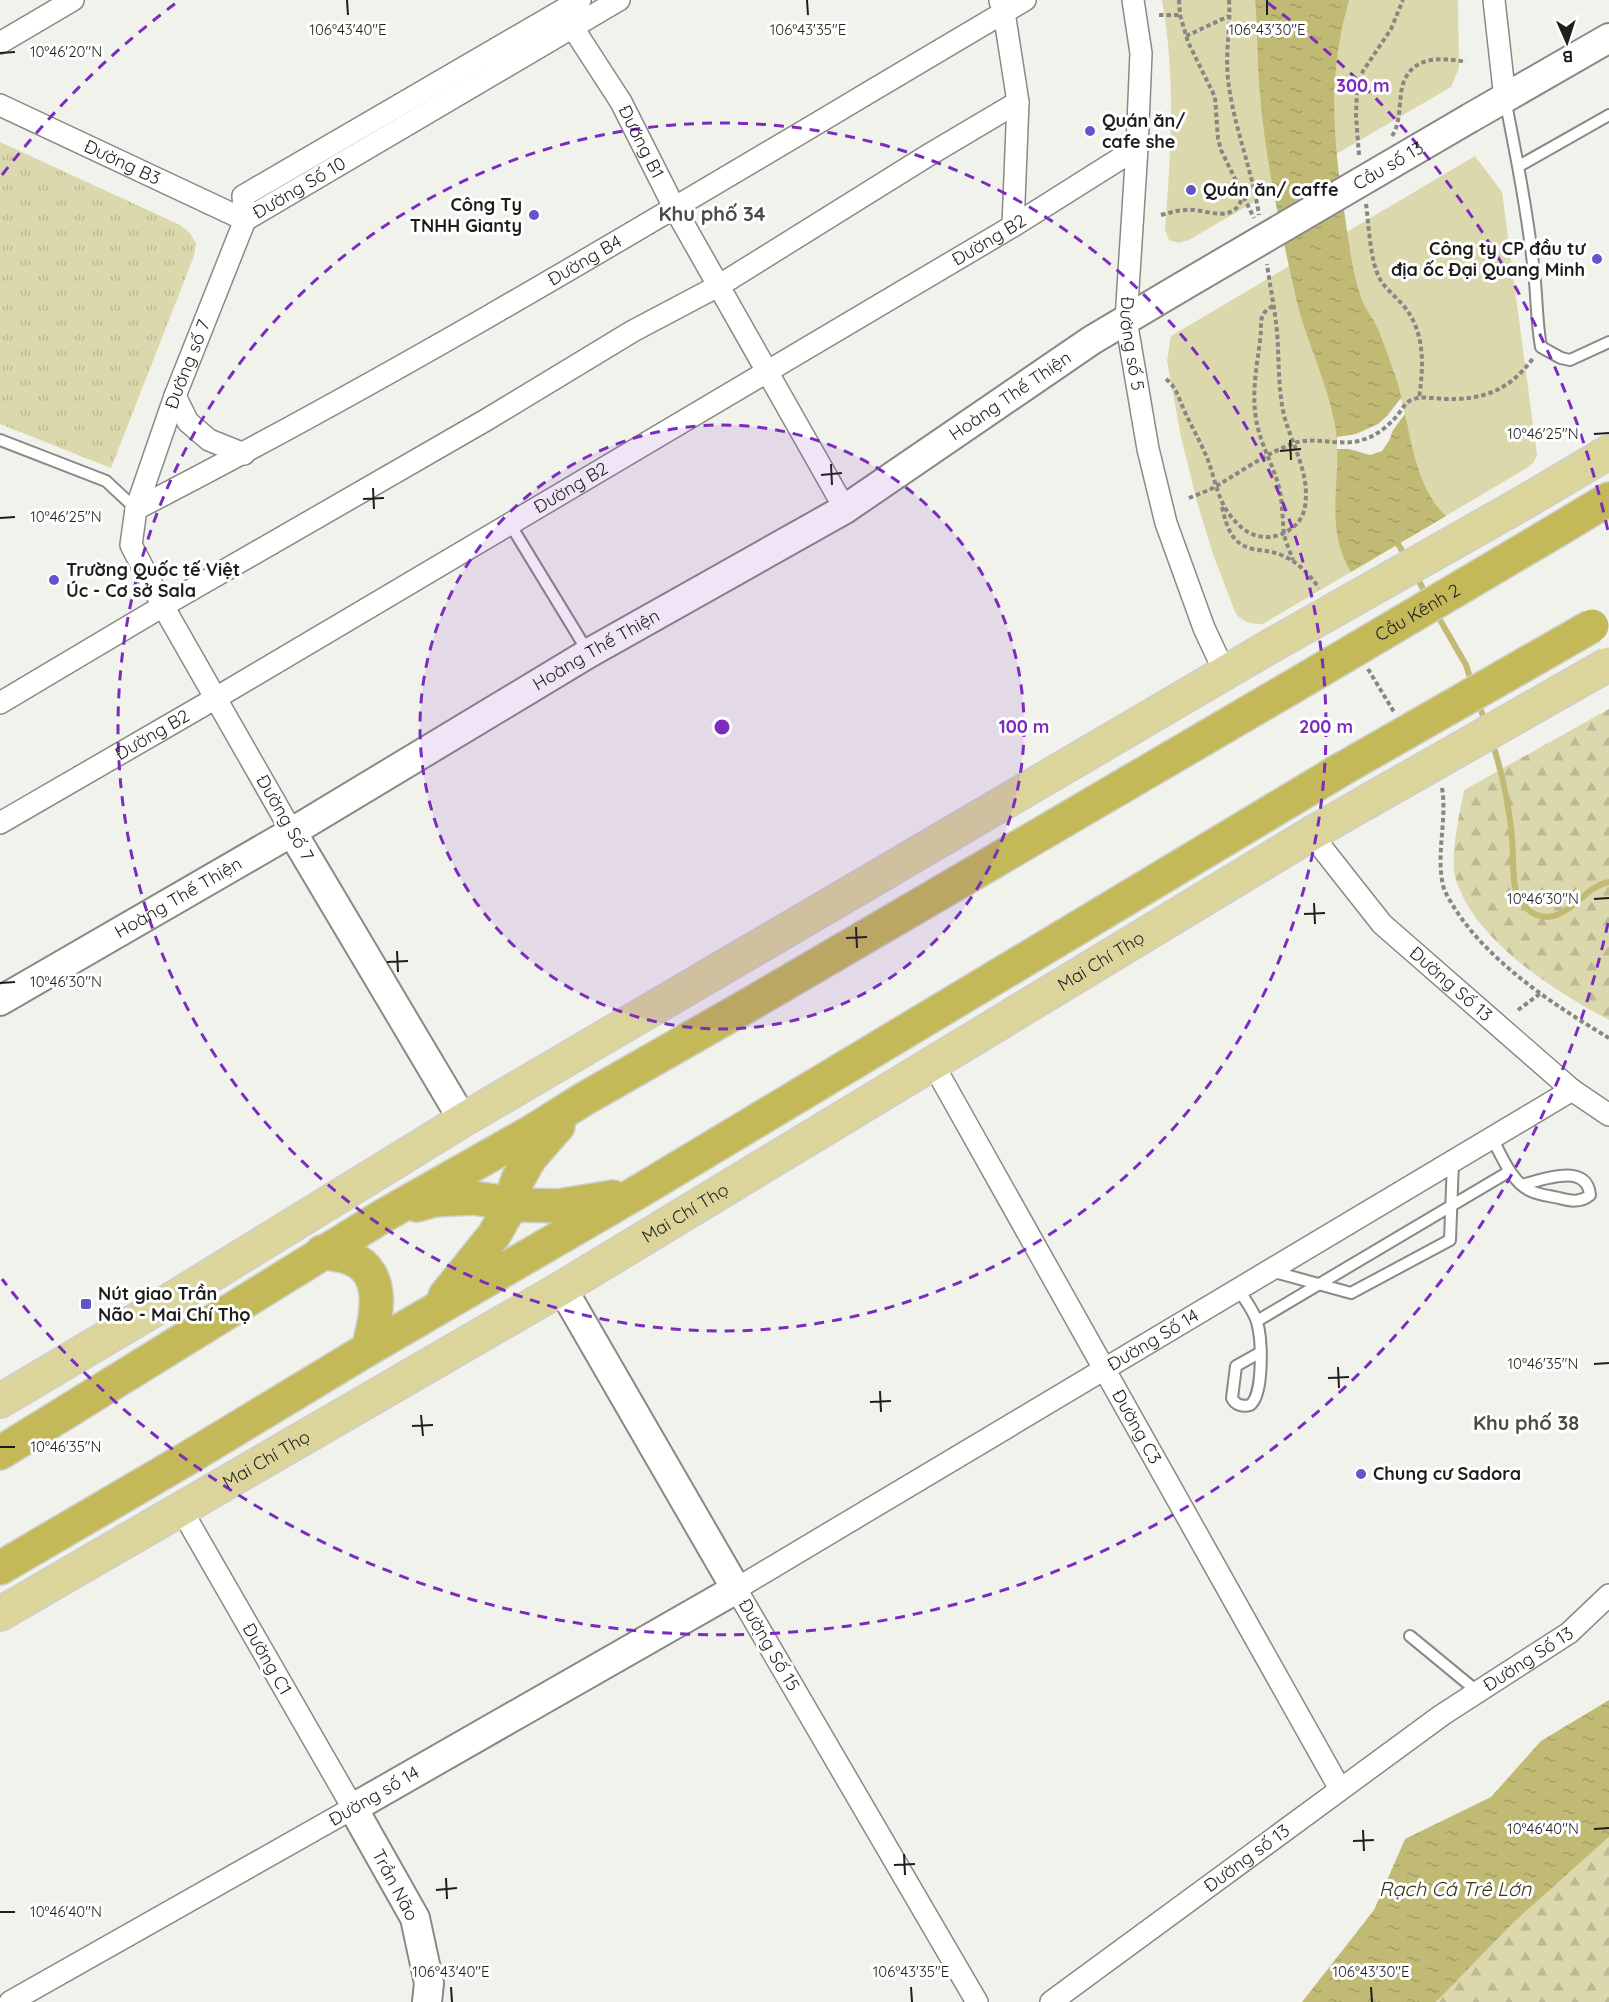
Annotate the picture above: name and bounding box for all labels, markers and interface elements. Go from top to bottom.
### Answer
north arrow [1537,12,1597,72]
text: 106°43'40"E [309,20,387,39]
text: 106°43'35"E [770,20,846,39]
text: 106°43'30"E [1228,20,1306,39]
text: 10°46'20"N [30,42,102,61]
text: B [1562,47,1574,67]
text: 300 m [1336,74,1390,97]
street label: Đướng B1 [613,101,670,182]
place label: Quán ăn/ cafe she [1102,109,1185,153]
marker: Quán ăn/ cafe she [1083,124,1097,138]
street label: Đường B3 [81,134,164,190]
street label: Cầu số 13 [1349,136,1428,195]
street label: Đường Số 10 [248,151,350,224]
place label: Quán ăn/ caffe [1203,178,1339,201]
marker: Quán ăn/ caffe [1184,183,1198,197]
place label: Công Ty TNHH Gianty [410,193,522,237]
district label: Khu phố 34 [658,201,766,226]
marker: Công Ty TNHH Gianty [527,208,541,222]
street label: Đường B2 [948,209,1030,271]
street label: Đường B4 [543,230,626,291]
place label: Công ty CP đầu tư địa ốc Đại Quang Minh [1391,237,1586,281]
marker: Công ty CP đầu tư địa ốc Đại Quang Minh [1590,252,1604,266]
street label: Đường số 5 [1115,296,1150,392]
street label: Đường số 7 [159,316,215,412]
street label: Hoàng Thế Thiện [944,346,1075,445]
text: 10°46'25"N [1507,424,1579,443]
street label: Đường B2 [529,457,612,518]
text: 10°46'25"N [30,507,102,526]
place label: Trường Quốc tế Việt Úc - Cơ sở Sala [66,558,240,602]
marker: Trường Quốc tế Việt Úc - Cơ sở Sala [47,573,61,587]
street label: Cầu Kênh 2 [1371,578,1464,646]
street label: Hoàng Thế Thiện [528,604,664,695]
street label: Đường B2 [111,704,193,765]
text: 100 m [999,715,1049,738]
text: 200 m [1299,715,1353,738]
centre of rings [712,717,732,737]
street label: Đường Số 7 [252,771,319,865]
street label: Hoàng Thế Thiện [110,852,246,943]
text: 10°46'30"N [1507,889,1579,908]
street label: Mai Chí Thọ [1053,926,1148,996]
street label: Đường Số 13 [1405,941,1497,1026]
text: 10°46'30"N [30,972,102,991]
street label: Mai Chí Thọ [638,1178,733,1248]
place label: Nút giao Trần Não - Mai Chí Thọ [98,1282,250,1326]
marker: Nút giao Trần Não - Mai Chí Thọ [79,1297,93,1311]
street label: Đường Số 14 [1103,1303,1203,1376]
text: 10°46'35"N [1507,1354,1579,1373]
street label: Đường C3 [1107,1385,1167,1468]
district label: Khu phố 38 [1473,1410,1579,1435]
street label: Mai Chí Thọ [218,1425,314,1493]
text: 10°46'35"N [30,1437,102,1456]
place label: Chung cư Sadora [1373,1462,1521,1485]
marker: Chung cư Sadora [1354,1467,1368,1481]
street label: Đường Số 15 [734,1594,805,1695]
street label: Đường C1 [238,1619,297,1699]
street label: Đường Số 13 [1479,1621,1578,1696]
street label: Đường số 14 [324,1760,423,1831]
street label: Đường số 13 [1199,1819,1294,1897]
text: 10°46'40"N [1507,1819,1579,1838]
street label: Trần Não [367,1845,424,1924]
water label: Rạch Cá Trê Lớn [1379,1876,1532,1901]
text: 10°46'40"N [30,1902,102,1921]
text: 106°43'40"E [412,1962,490,1981]
text: 106°43'35"E [873,1962,949,1981]
text: 106°43'30"E [1332,1962,1410,1981]

